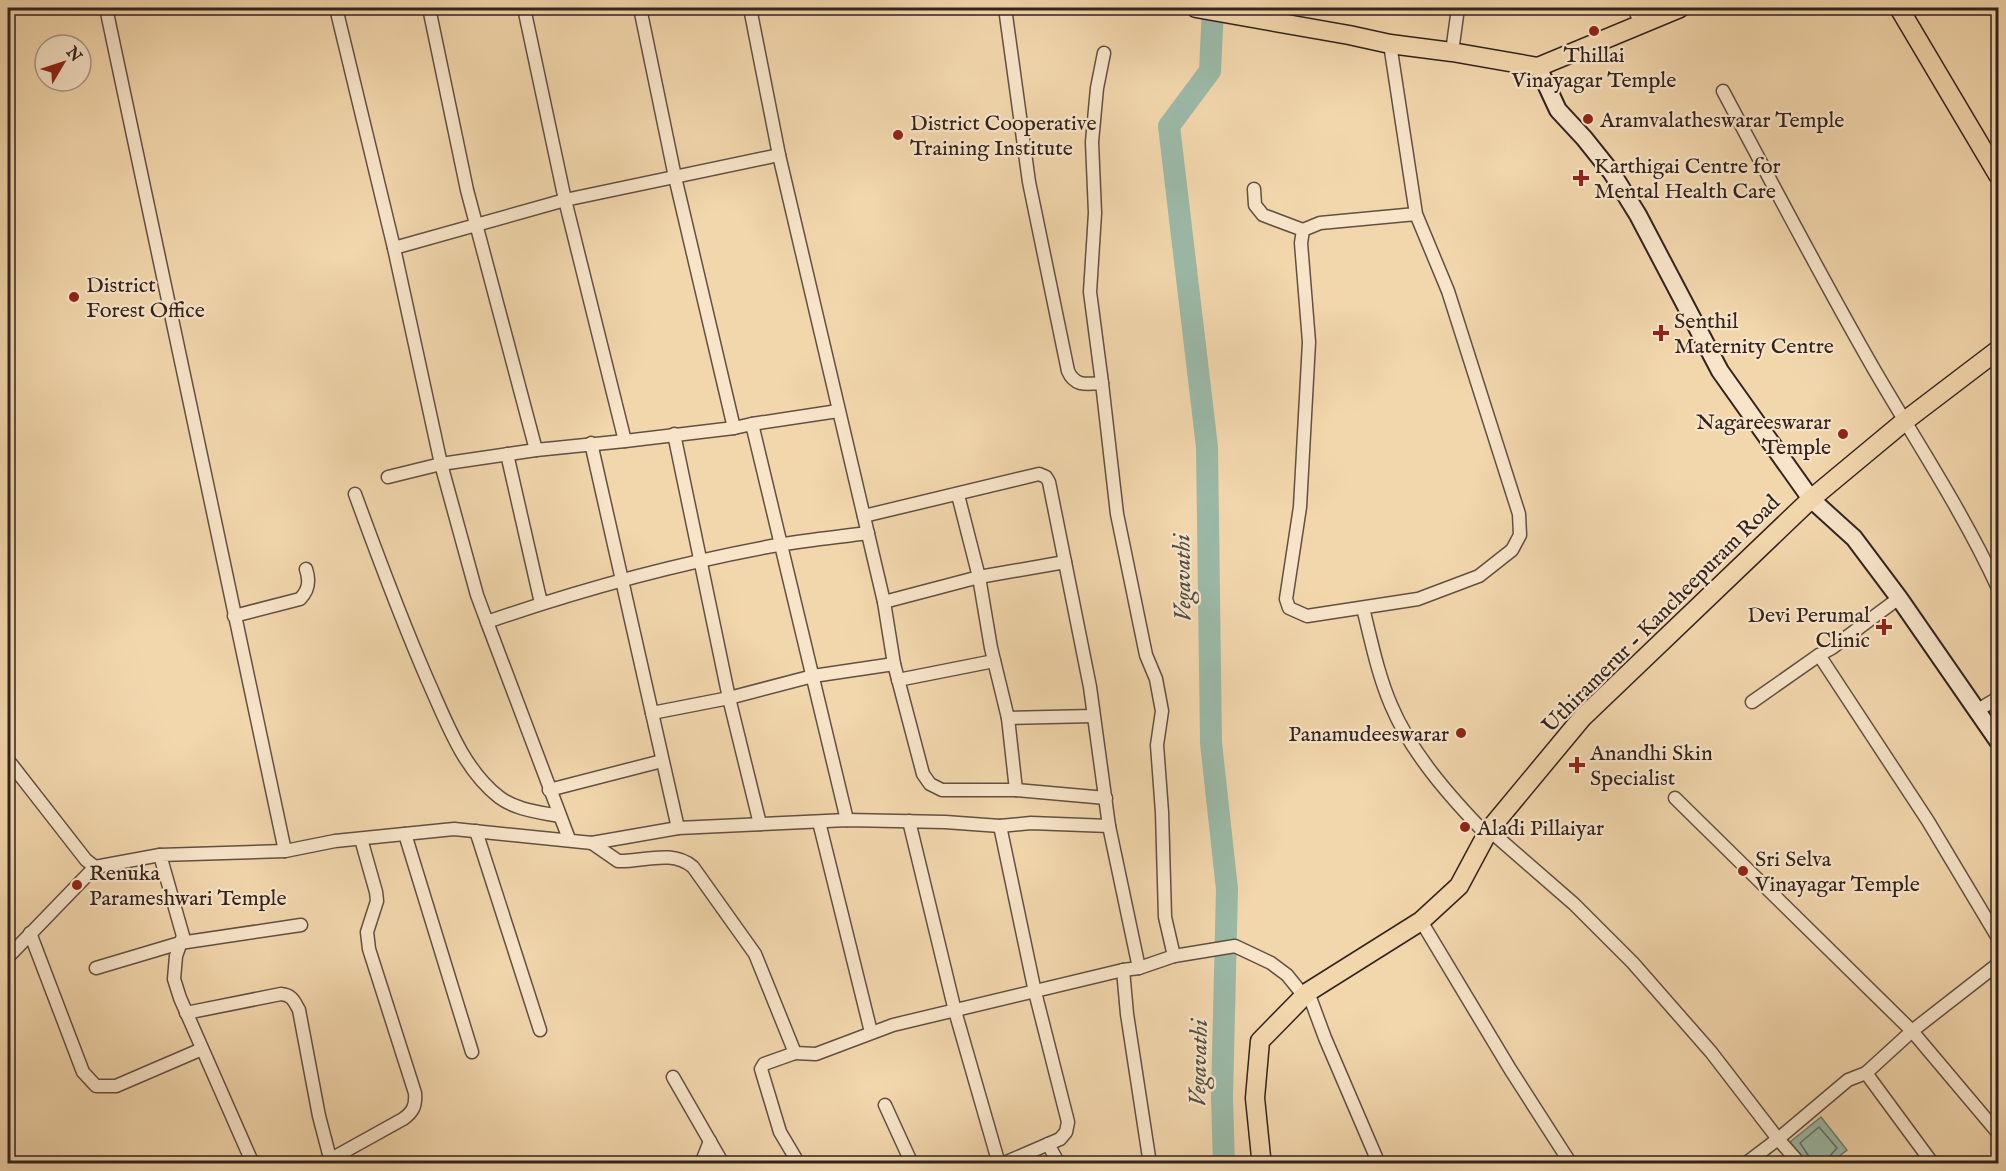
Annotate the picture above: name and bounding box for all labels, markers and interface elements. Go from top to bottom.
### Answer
marker: Thillai Vinayagar Temple [1587,24,1601,38]
north arrow [33,33,93,93]
text: N [60,42,85,67]
place label: Thillai Vinayagar Temple [1511,42,1676,95]
place label: Aramvalatheswarar Temple [1599,107,1844,135]
place label: District Cooperative Training Institute [910,110,1097,163]
marker: Aramvalatheswarar Temple [1581,112,1595,126]
marker: District Cooperative Training Institute [891,128,905,142]
place label: Karthigai Centre for Mental Health Care [1594,153,1781,206]
marker: Karthigai Centre for Mental Health Care [1572,169,1590,187]
place label: District Forest Office [86,272,205,325]
marker: District Forest Office [67,290,81,304]
place label: Senthil Maternity Centre [1674,308,1834,361]
marker: Senthil Maternity Centre [1652,324,1670,342]
place label: Nagareeswarar Temple [1696,409,1831,462]
marker: Nagareeswarar Temple [1836,427,1850,441]
street label: Uthiramerur - Kancheepuram Road [1536,489,1787,740]
water label: Vegavathi [1167,532,1200,622]
place label: Devi Perumal Clinic [1747,602,1870,655]
marker: Devi Perumal Clinic [1875,618,1893,636]
place label: Panamudeeswarar [1288,721,1449,749]
marker: Panamudeeswarar [1454,726,1468,740]
place label: Anandhi Skin Specialist [1589,740,1713,793]
marker: Anandhi Skin Specialist [1568,756,1586,774]
place label: Aladi Pillaiyar [1476,815,1604,843]
marker: Aladi Pillaiyar [1458,820,1472,834]
place label: Sri Selva Vinayagar Temple [1754,846,1920,899]
place label: Renuka Parameshwari Temple [89,860,287,913]
marker: Sri Selva Vinayagar Temple [1736,864,1750,878]
marker: Renuka Parameshwari Temple [70,878,84,892]
water label: Vegavathi [1183,1017,1216,1107]

